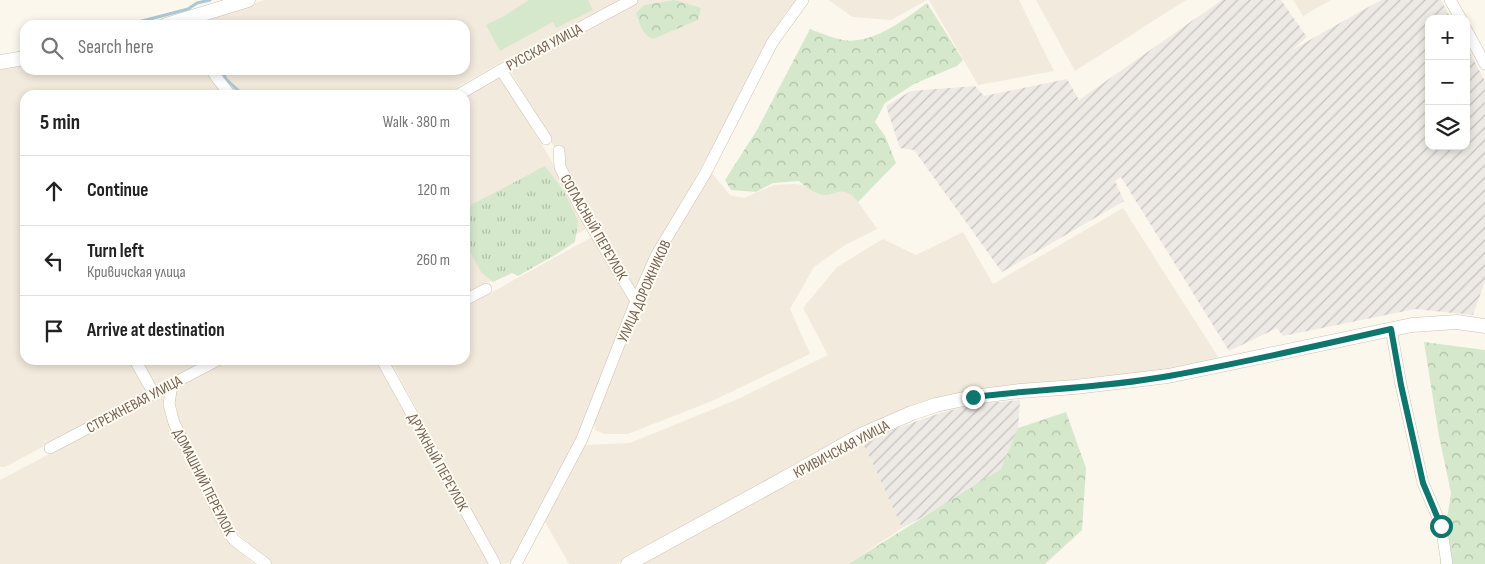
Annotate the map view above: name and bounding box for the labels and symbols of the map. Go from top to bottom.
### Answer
street label: РУССКАЯ УЛИЦА [503,19,586,75]
street label: СОГЛАСНЫЙ ПЕРЕУЛОК [556,171,632,284]
street label: УЛИЦА ДОРОЖНИКОВ [613,237,676,345]
street label: СТРЕЖНЕВАЯ УЛИЦА [83,371,186,438]
route end [962,386,985,409]
street label: ДРУЖНЫЙ ПЕРЕУЛОК [403,410,472,515]
street label: КРИВИЧСКАЯ УЛИЦА [790,416,893,483]
street label: ДОМАШНИЙ ПЕРЕУЛОК [168,426,239,539]
route start [1430,515,1453,538]

